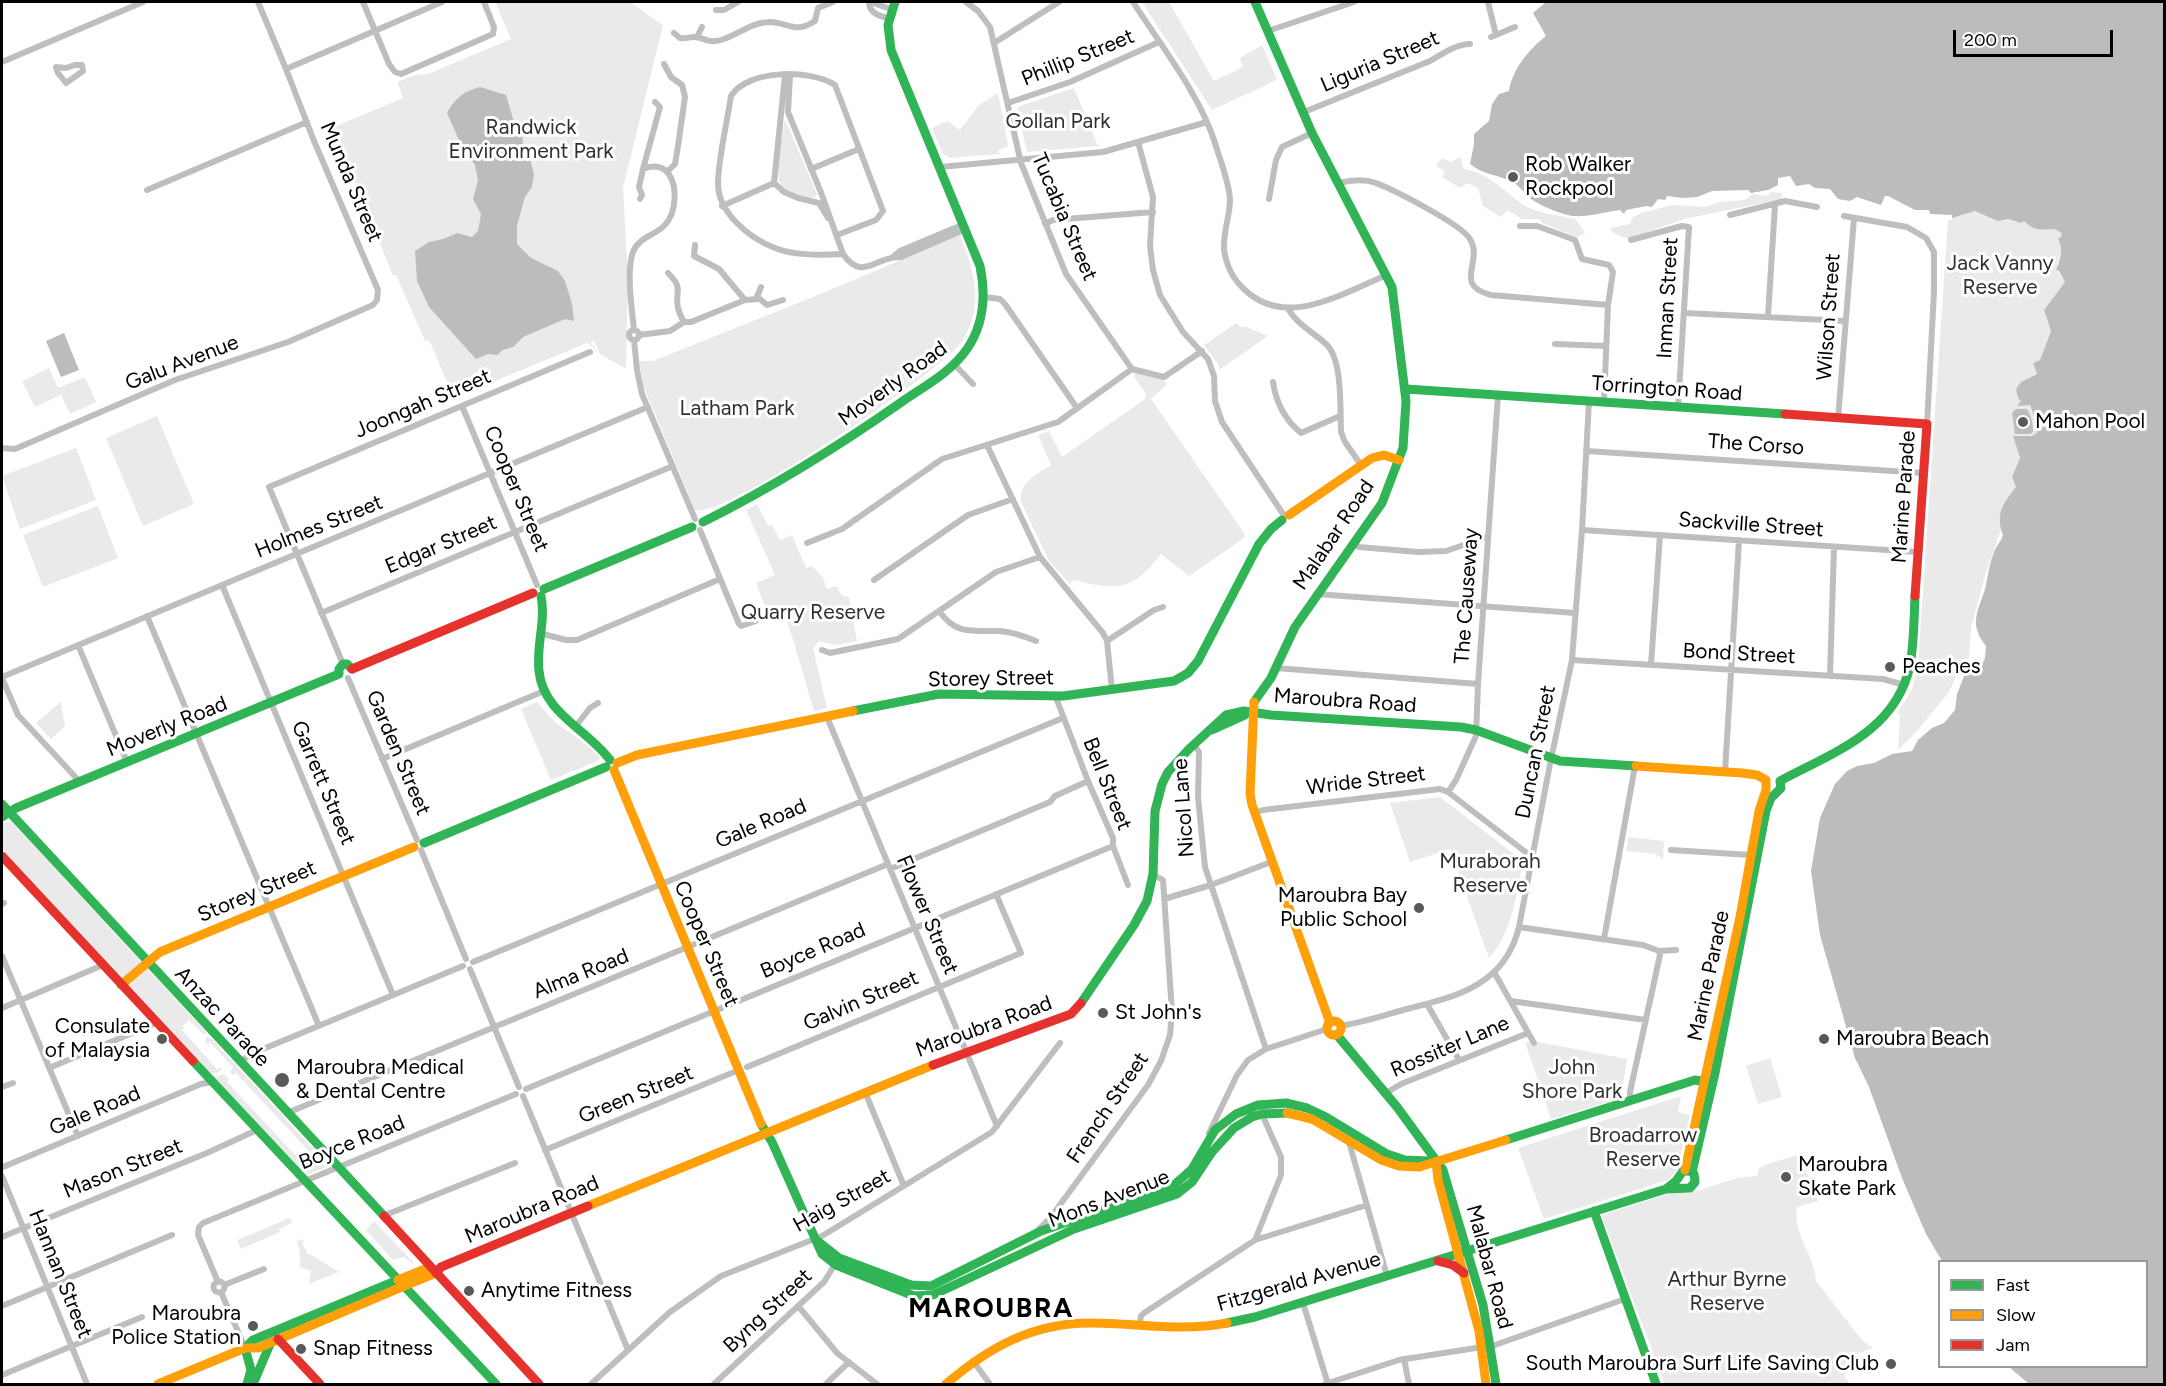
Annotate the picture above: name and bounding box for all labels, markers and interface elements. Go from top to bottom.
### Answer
scale bar [1956,18,2116,56]
street label: Phillip Street [1018,24,1138,92]
street label: Liguria Street [1317,26,1443,98]
text: 200 m [1964,29,2017,51]
park label: Gollan Park [1006,109,1110,135]
park label: Randwick Environment Park [449,115,613,165]
street label: Munda Street [314,118,388,246]
street label: Tucabia Street [1026,149,1102,285]
place label: Rob Walker Rockpool [1525,152,1631,202]
marker: Rob Walker Rockpool [1506,170,1520,184]
street label: Inman Street [1652,237,1684,359]
park label: Jack Vanny Reserve [1946,251,2054,301]
street label: Wilson Street [1812,253,1846,381]
street label: Galu Avenue [122,330,242,396]
street label: Moverly Road [834,336,952,432]
street label: Joongah Street [351,364,495,444]
street label: Torrington Road [1591,371,1743,407]
park label: Latham Park [680,396,794,422]
place label: Mahon Pool [2035,409,2145,435]
marker: Mahon Pool [2016,415,2030,429]
street label: Cooper Street [478,422,554,556]
street label: The Corso [1707,429,1805,461]
street label: Marine Parade [1887,430,1921,564]
street label: Malabar Road [1288,475,1380,595]
street label: Holmes Street [251,490,387,564]
street label: Sackville Street [1677,507,1825,543]
street label: Edgar Street [381,510,501,580]
street label: The Causeway [1450,527,1484,665]
park label: Quarry Reserve [741,600,885,626]
street label: Bond Street [1682,638,1796,670]
place label: Peaches [1902,654,1980,680]
marker: Peaches [1883,660,1897,674]
street label: Storey Street [928,665,1054,693]
street label: Maroubra Road [1273,683,1417,719]
street label: Duncan Street [1511,683,1561,821]
street label: Garden Street [360,687,436,819]
street label: Moverly Road [103,691,231,763]
street label: Garrett Street [286,717,360,849]
street label: Bell Street [1077,734,1137,834]
street label: Nicol Lane [1168,758,1200,858]
street label: Wride Street [1305,761,1427,801]
street label: Gale Road [712,794,810,854]
park label: Muraborah Reserve [1439,849,1541,899]
street label: Flower Street [891,852,963,978]
street label: Storey Street [194,856,320,928]
street label: Cooper Street [668,877,744,1011]
place label: Maroubra Bay Public School [1278,883,1407,933]
marker: Maroubra Bay Public School [1412,901,1426,915]
street label: Marine Parade [1683,908,1735,1044]
street label: Boyce Road [757,918,869,984]
street label: Alma Road [529,943,633,1005]
street label: Anzac Parade [169,962,275,1072]
street label: Galvin Street [800,965,922,1037]
street label: Maroubra Road [912,991,1056,1063]
place label: St John's [1115,1000,1201,1026]
marker: St John's [1096,1006,1110,1020]
street label: Rossiter Lane [1387,1011,1513,1083]
place label: Consulate of Malaysia [45,1014,150,1064]
place label: Maroubra Beach [1836,1026,1989,1052]
marker: Consulate of Malaysia [155,1032,169,1046]
marker: Maroubra Beach [1817,1032,1831,1046]
street label: French Street [1062,1048,1154,1168]
place label: Maroubra Medical & Dental Centre [296,1055,464,1105]
park label: John Shore Park [1522,1055,1622,1105]
street label: Green Street [575,1061,697,1129]
marker: Maroubra Medical & Dental Centre [273,1071,291,1089]
street label: Gale Road [46,1081,144,1141]
street label: Boyce Road [295,1110,409,1176]
park label: Broadarrow Reserve [1589,1123,1697,1173]
street label: Mason Street [60,1134,186,1204]
place label: Maroubra Skate Park [1798,1152,1896,1202]
street label: Haig Street [789,1164,895,1238]
street label: Mons Avenue [1045,1164,1173,1234]
street label: Maroubra Road [461,1170,603,1250]
marker: Maroubra Skate Park [1779,1170,1793,1184]
street label: Malabar Road [1460,1202,1518,1332]
street label: Hannan Street [23,1206,97,1342]
street label: Fitzgerald Avenue [1214,1247,1384,1317]
legend [1938,1260,2148,1368]
street label: Byng Street [718,1264,818,1358]
park label: Arthur Byrne Reserve [1667,1267,1787,1317]
text: Fast [1996,1274,2030,1296]
place label: Anytime Fitness [481,1278,632,1304]
marker: Anytime Fitness [462,1284,476,1298]
district label: MAROUBRA [908,1293,1074,1325]
place label: Maroubra Police Station [111,1301,241,1351]
text: Slow [1996,1304,2035,1326]
marker: Maroubra Police Station [246,1319,260,1333]
text: Jam [1996,1334,2030,1356]
place label: Snap Fitness [313,1336,433,1362]
marker: Snap Fitness [294,1342,308,1356]
place label: South Maroubra Surf Life Saving Club [1526,1351,1879,1377]
marker: South Maroubra Surf Life Saving Club [1884,1357,1898,1371]

